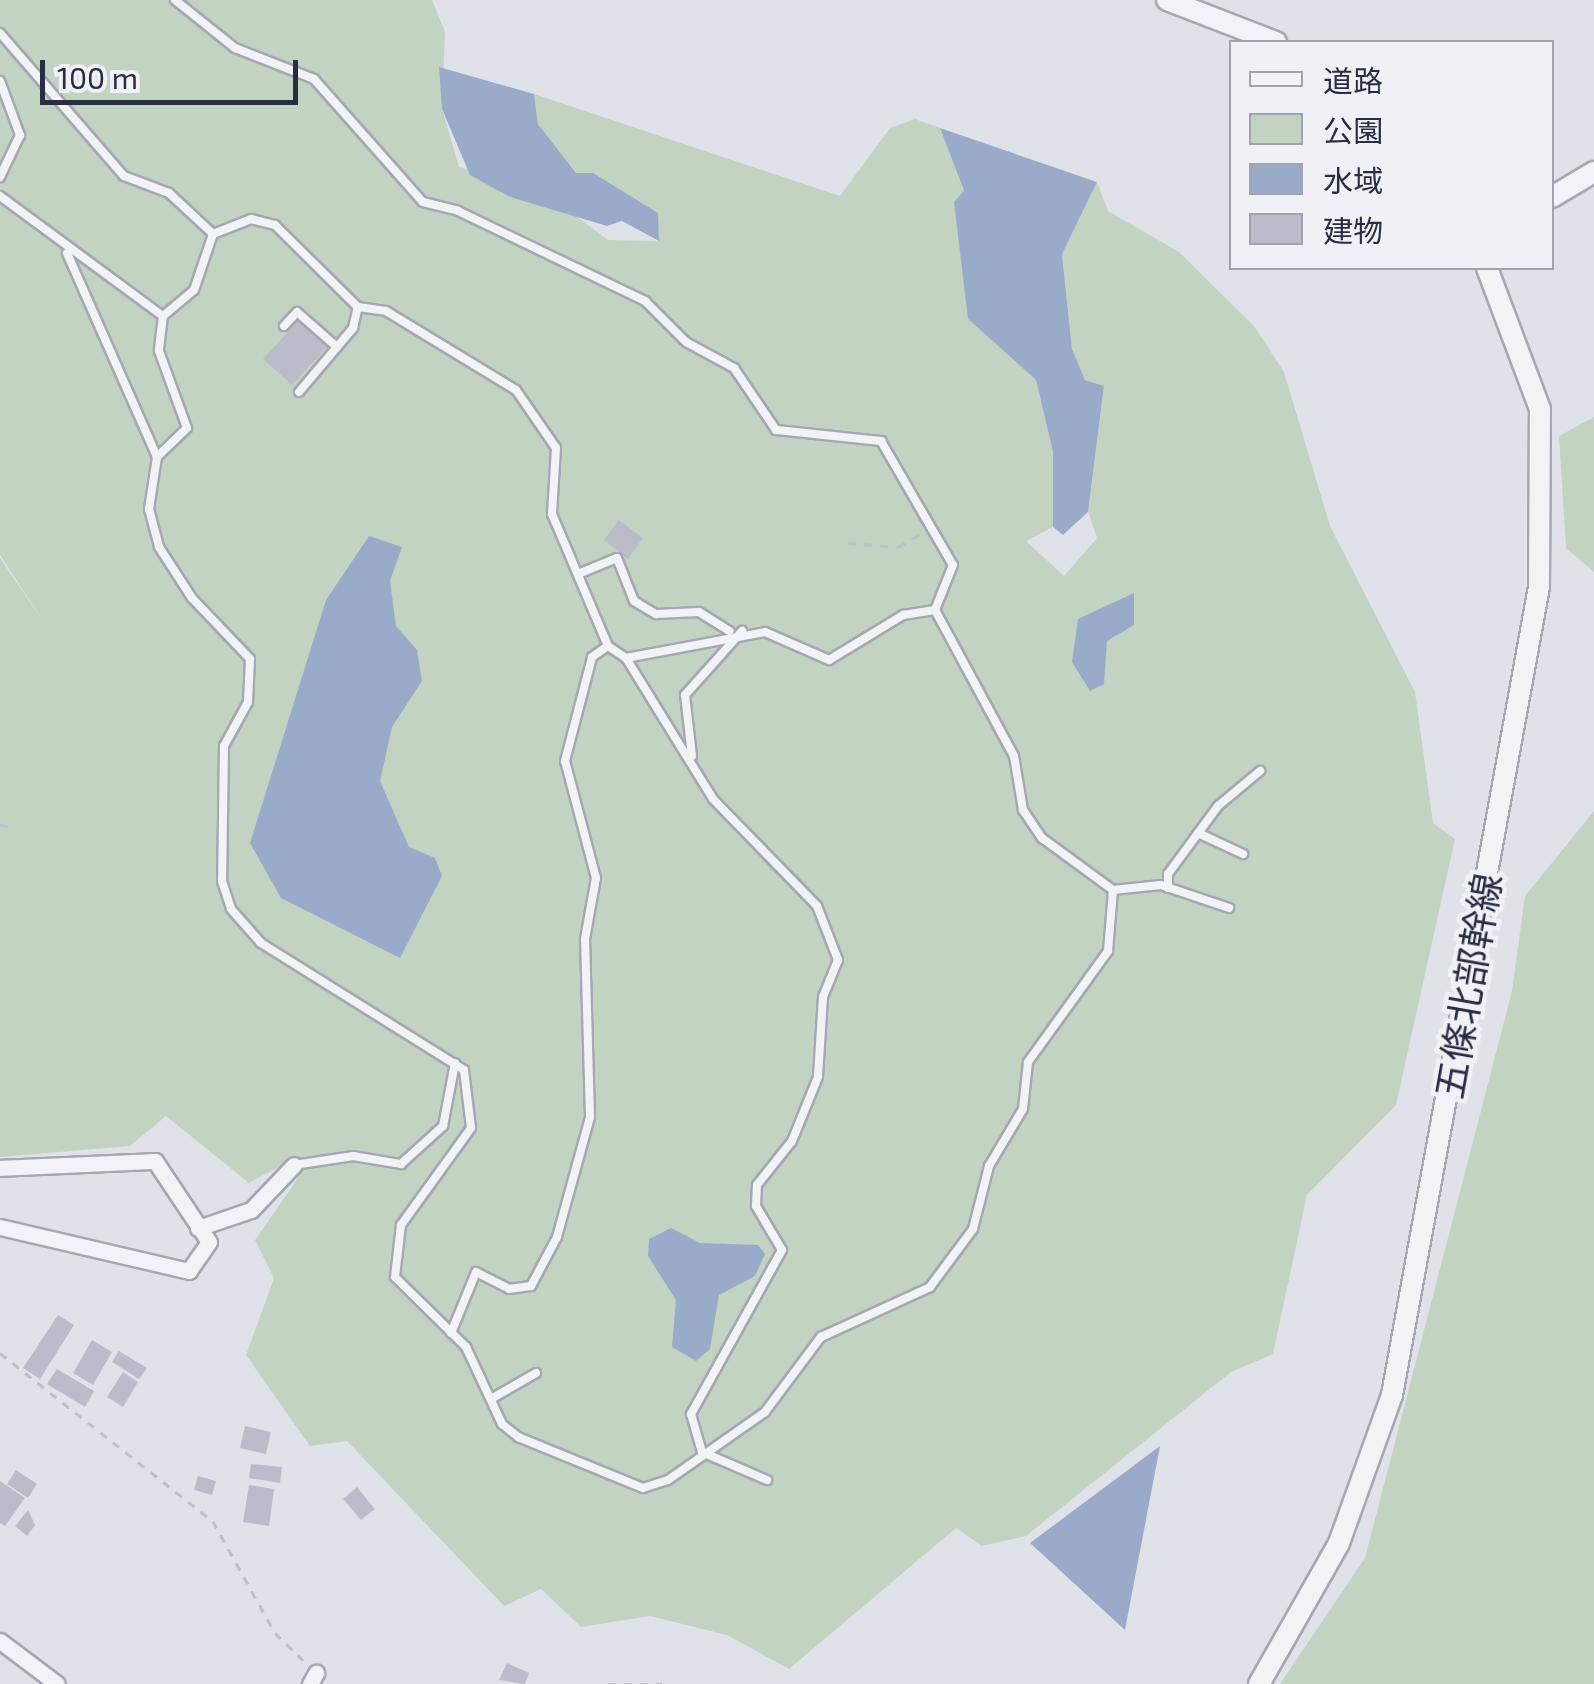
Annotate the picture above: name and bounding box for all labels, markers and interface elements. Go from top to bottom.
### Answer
scale bar [45,40,302,102]
legend [1229,40,1554,270]
text: 100 m [57,59,138,95]
text: 道路 [1323,62,1383,98]
text: 公園 [1323,112,1383,148]
text: 水域 [1323,162,1383,198]
text: 建物 [1323,212,1383,248]
street label: 五條北部幹線 [1426,870,1510,1102]

